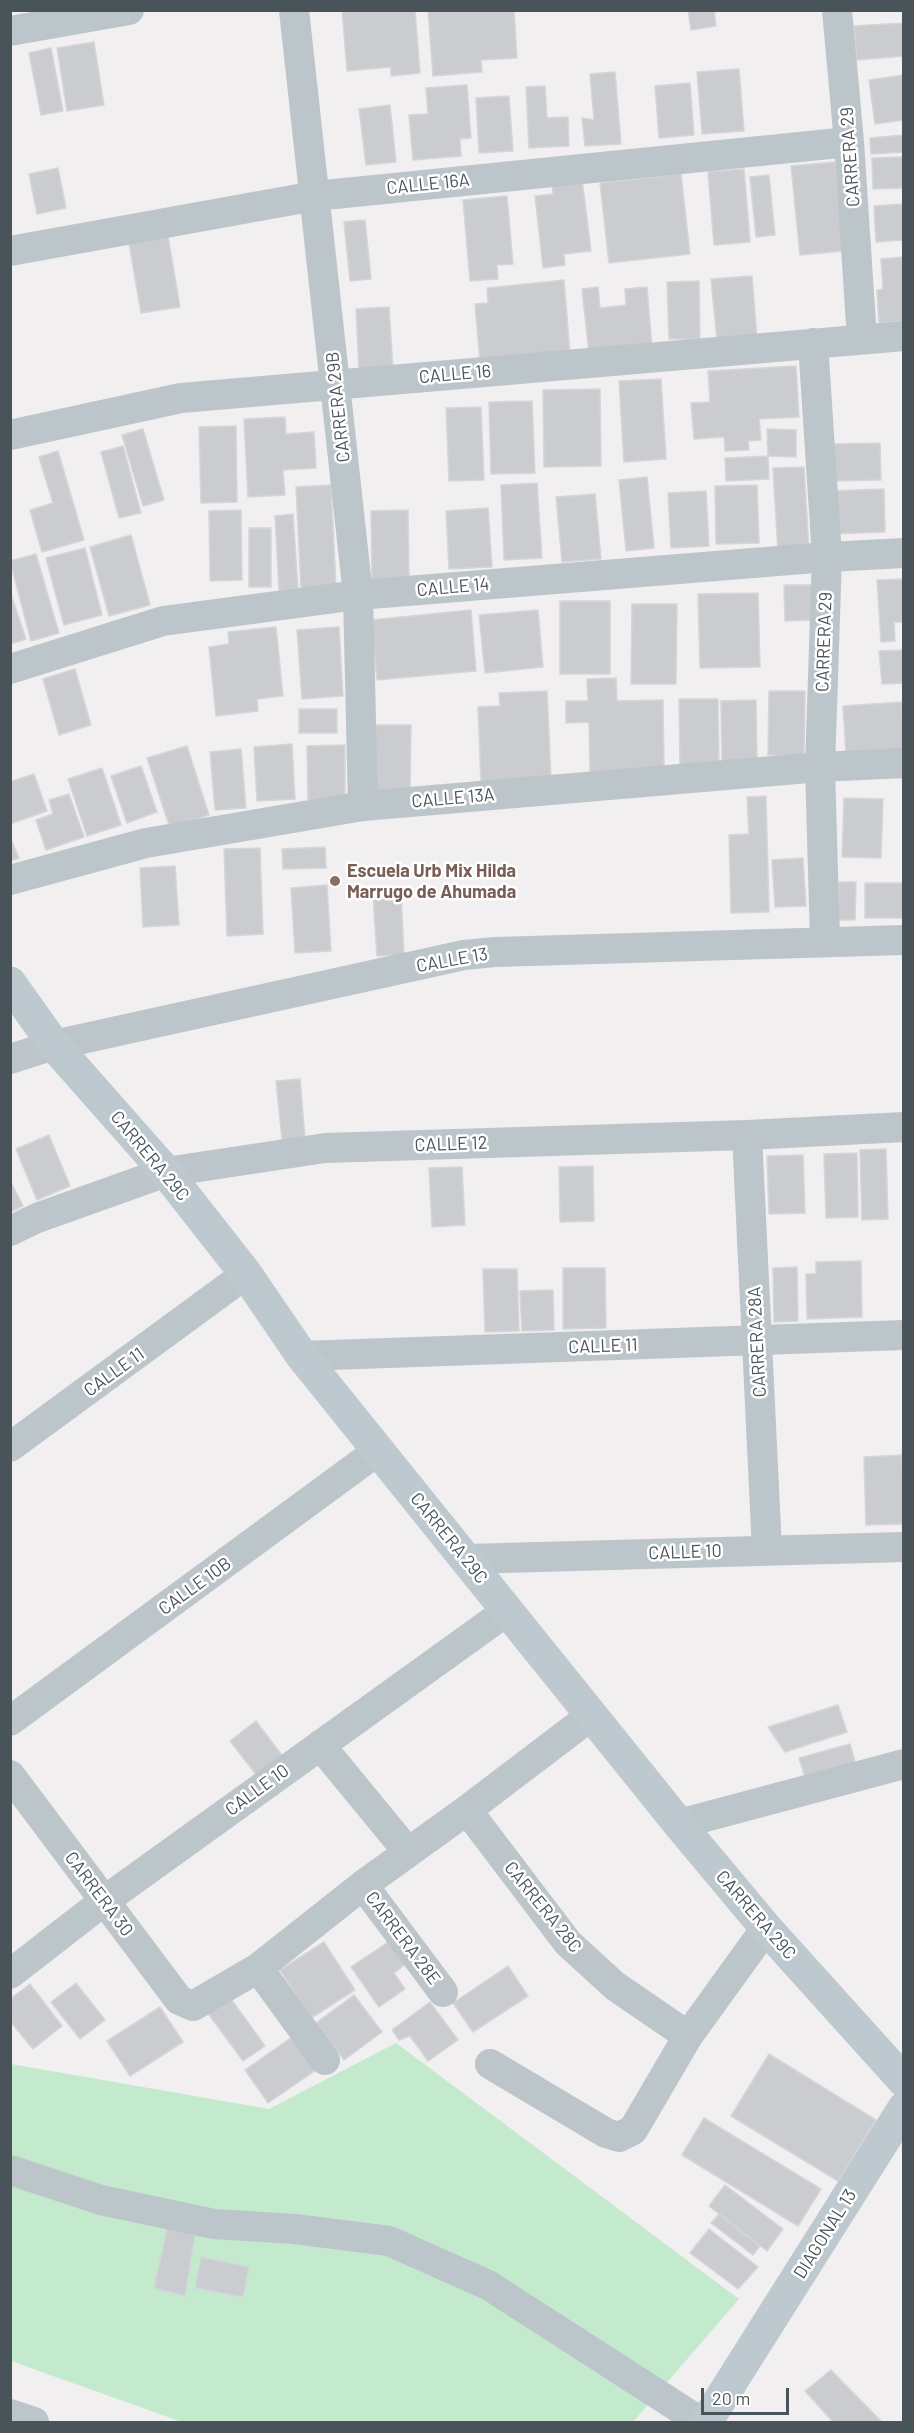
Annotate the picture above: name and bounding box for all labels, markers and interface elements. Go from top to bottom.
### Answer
street label: CARRERA 29 [836,106,864,208]
street label: CALLE 16A [385,169,471,199]
street label: CARRERA 29B [321,351,355,463]
street label: CALLE 16 [418,360,492,388]
street label: CALLE 14 [416,573,490,601]
street label: CARRERA 29 [811,592,837,692]
street label: CALLE 13A [411,784,495,812]
place label: Escuela Urb Mix Hilda Marrugo de Ahumada [347,860,516,902]
marker: Escuela Urb Mix Hilda Marrugo de Ahumada [328,874,342,888]
street label: CALLE 13 [415,943,489,977]
street label: CARRERA 29C [106,1107,194,1205]
street label: CALLE 12 [414,1132,488,1156]
street label: CARRERA 28A [743,1286,771,1398]
street label: CALLE 11 [568,1334,638,1358]
street label: CALLE 11 [80,1343,148,1401]
street label: CARRERA 29C [406,1488,492,1588]
street label: CALLE 10 [648,1540,722,1564]
street label: CALLE 10B [154,1552,236,1620]
street label: CALLE 10 [221,1760,293,1820]
street label: CARRERA 30 [60,1847,138,1941]
street label: CARRERA 28C [500,1857,586,1957]
street label: CARRERA 29C [711,1866,801,1964]
street label: CARRERA 28E [361,1887,445,1989]
street label: DIAGONAL 13 [789,2185,861,2283]
scale bar [704,2376,792,2414]
text: 20 m [712,2387,750,2409]

